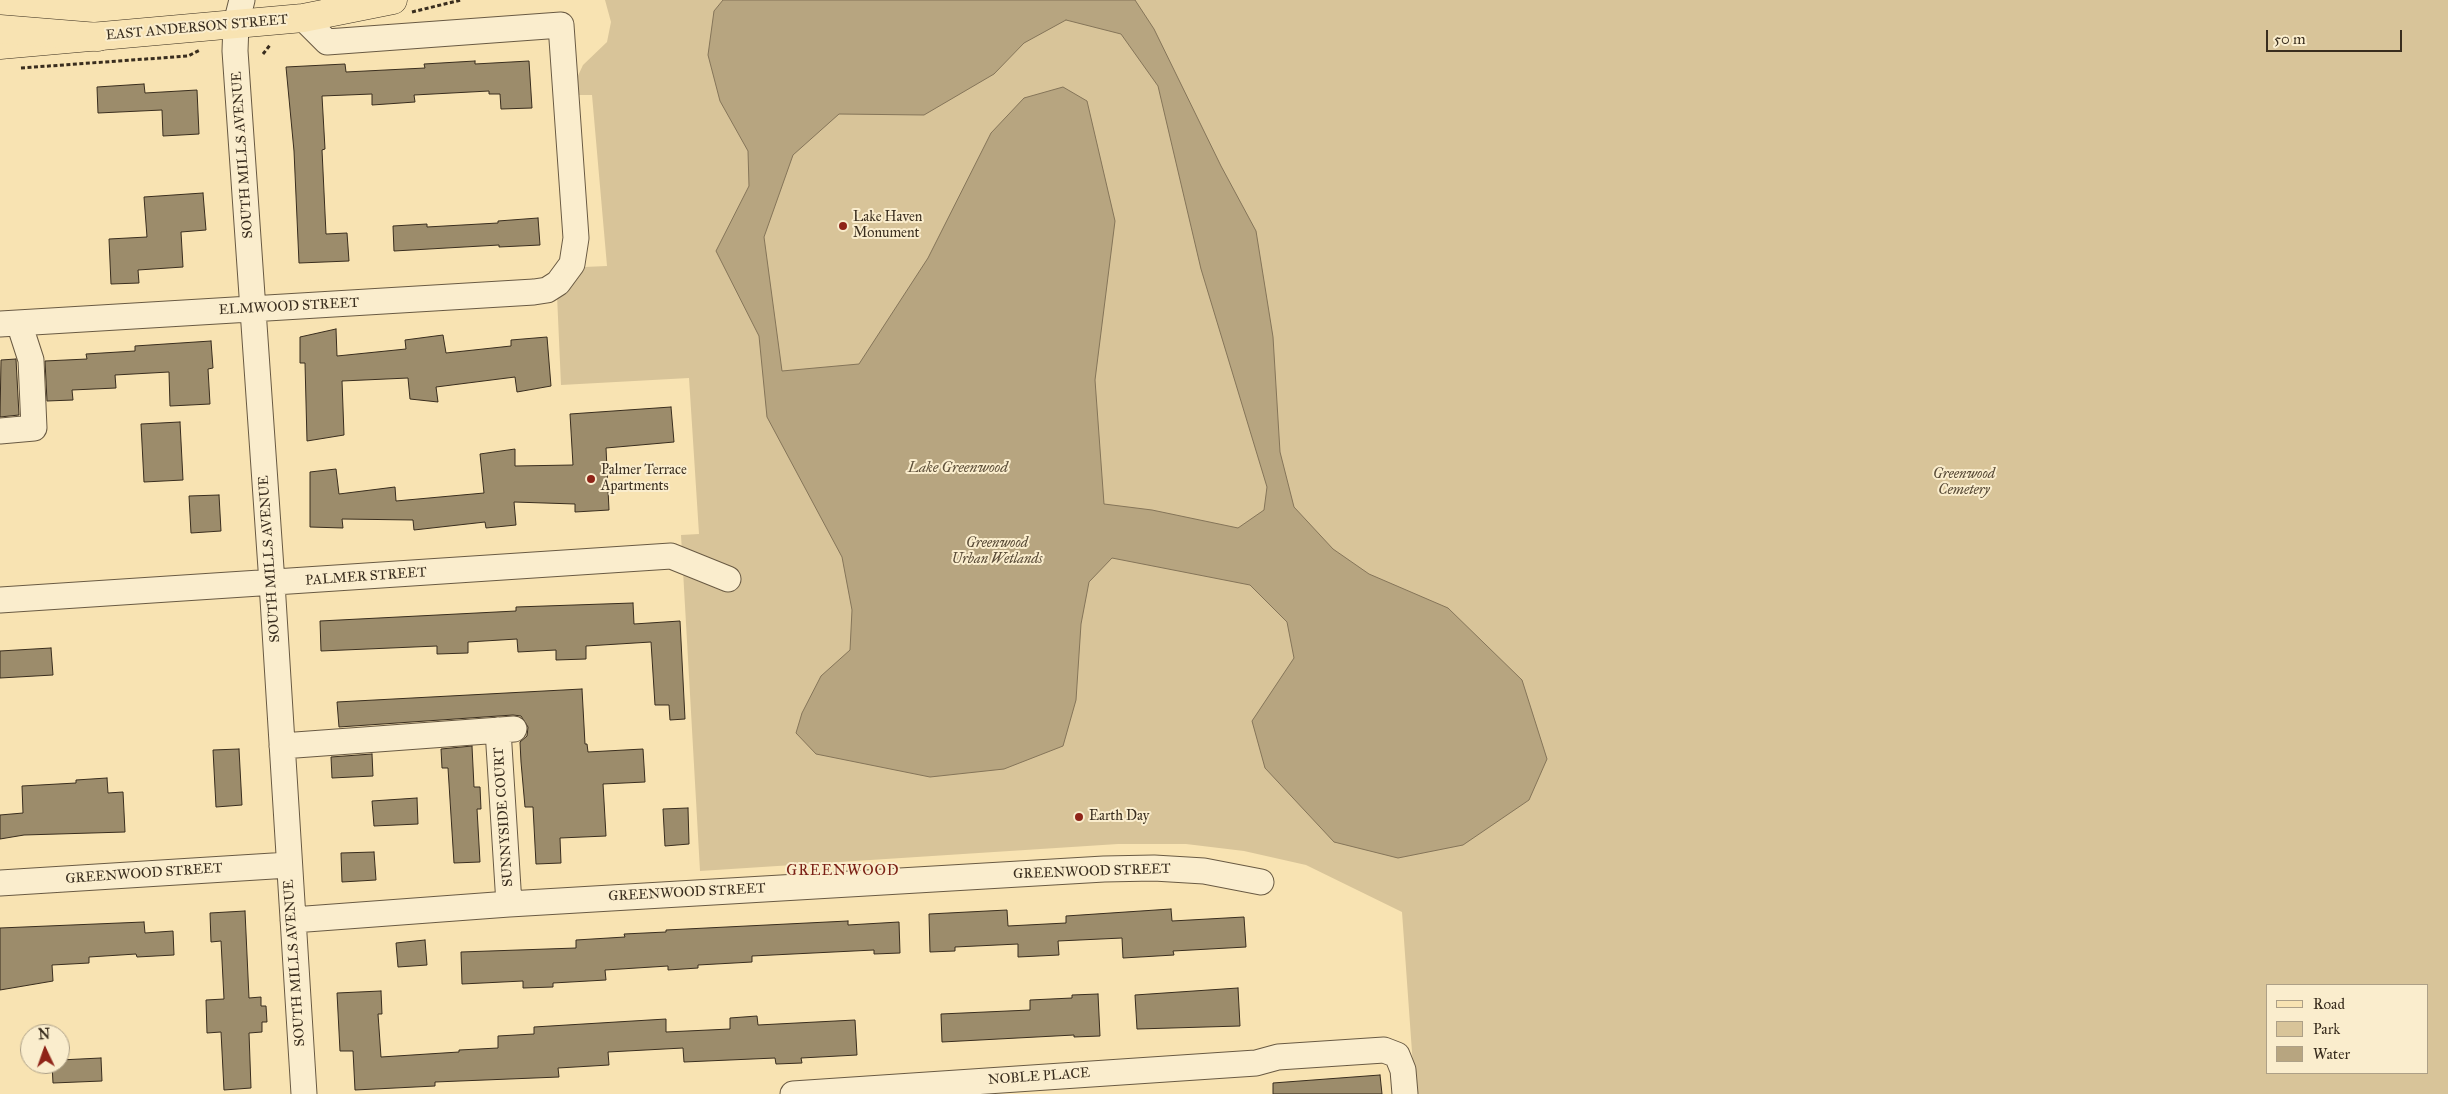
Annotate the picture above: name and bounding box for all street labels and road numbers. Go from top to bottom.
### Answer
street label: EAST ANDERSON STREET [105,12,289,44]
street label: SOUTH MILLS AVENUE [229,71,257,239]
street label: ELMWOOD STREET [218,295,360,319]
street label: SOUTH MILLS AVENUE [256,475,284,643]
street label: PALMER STREET [305,564,427,590]
street label: SUNNYSIDE COURT [491,747,517,887]
street label: GREENWOOD STREET [65,860,223,888]
street label: GREENWOOD STREET [1013,861,1171,883]
street label: SOUTH MILLS AVENUE [281,879,309,1047]
street label: GREENWOOD STREET [608,880,766,906]
street label: NOBLE PLACE [987,1065,1091,1089]

